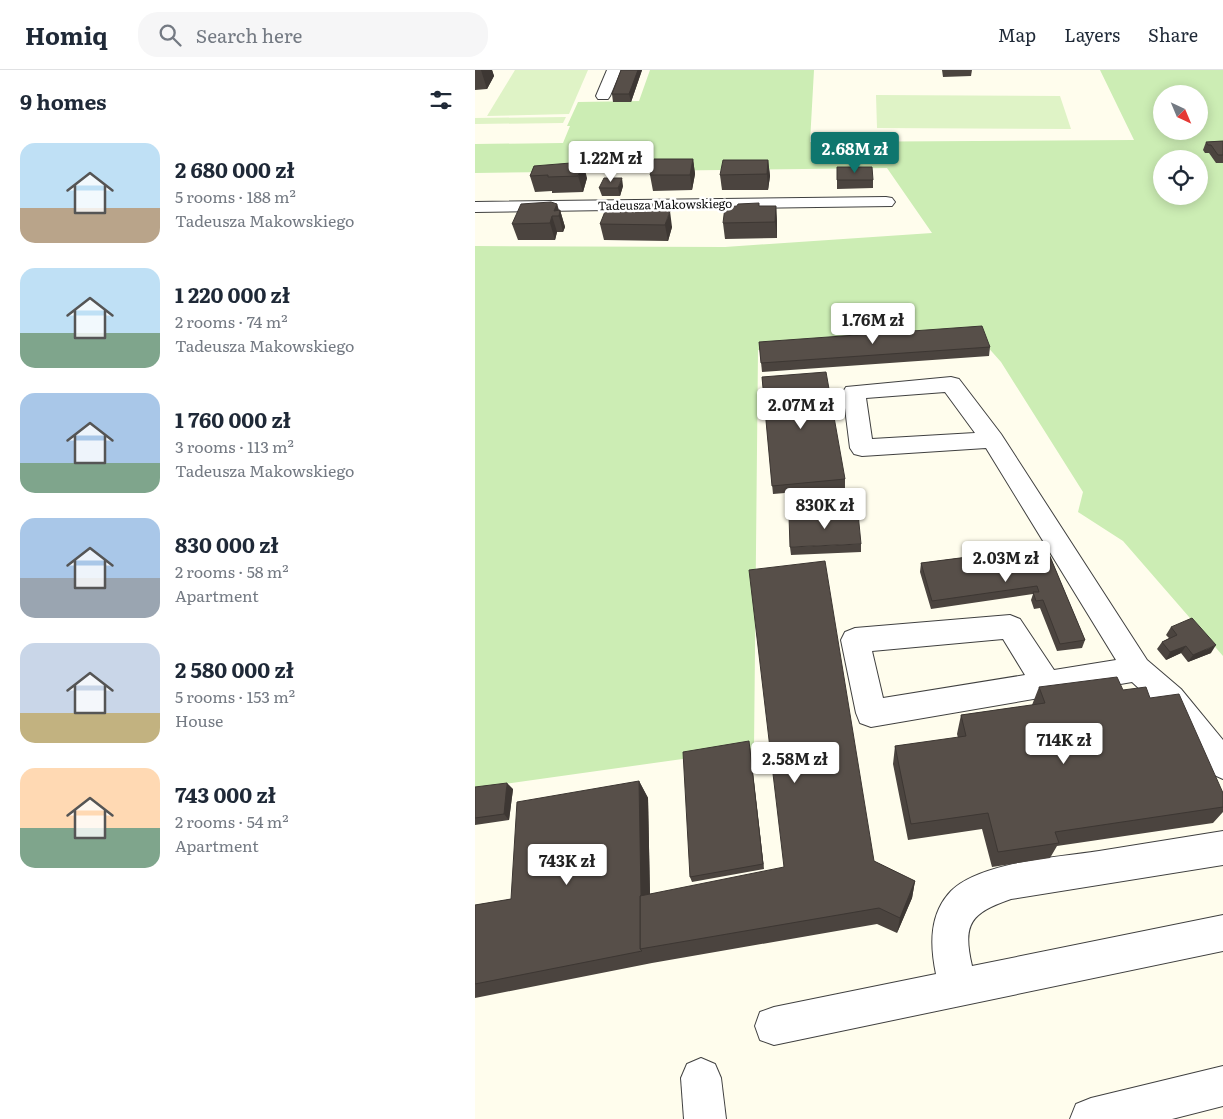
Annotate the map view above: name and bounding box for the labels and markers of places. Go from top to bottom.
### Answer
pin: 2.68M zł [803,132,907,174]
pin: 1.22M zł [559,140,663,183]
pin: 1.76M zł [821,302,925,345]
pin: 2.07M zł [749,388,853,430]
pin: 830K zł [779,488,871,530]
pin: 2.03M zł [954,540,1058,583]
pin: 714K zł [1018,722,1110,765]
pin: 2.58M zł [743,742,847,784]
pin: 743K zł [521,844,613,886]

